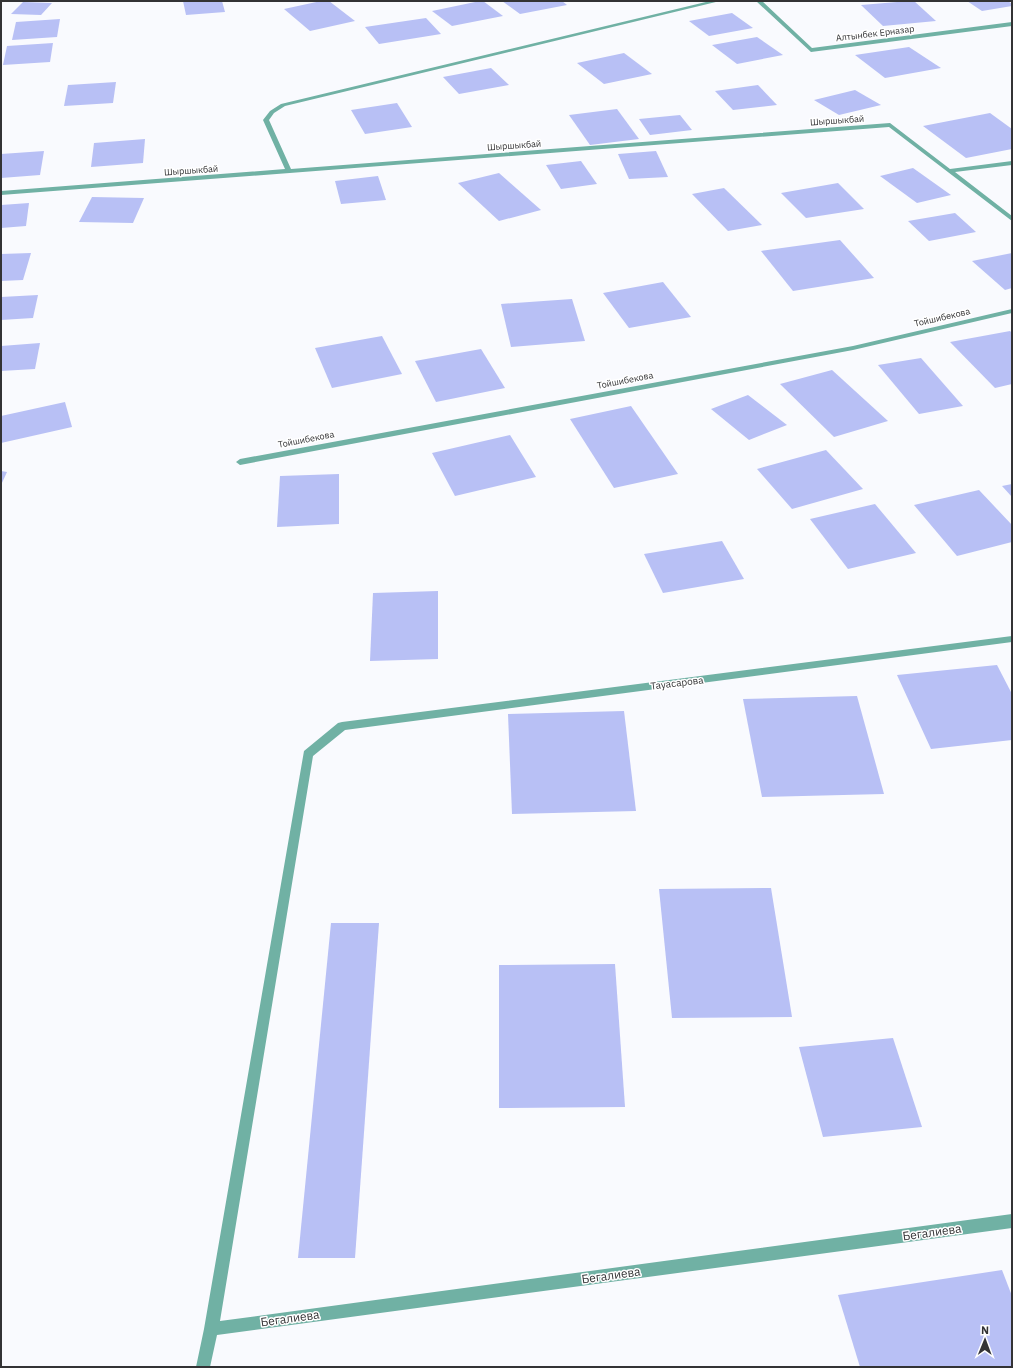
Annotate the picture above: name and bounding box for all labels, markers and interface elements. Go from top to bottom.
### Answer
street label: Алтынбек Ерназар [835,23,915,43]
street label: Шыршыкбай [810,113,864,127]
street label: Шыршыкбай [487,138,541,152]
street label: Шыршыкбай [164,163,218,177]
street label: Тойшибекова [913,305,971,329]
street label: Тойшибекова [596,369,654,391]
street label: Тойшибекова [277,428,335,450]
street label: Тауасарова [650,673,705,693]
street label: Бегалиева [902,1220,963,1244]
street label: Бегалиева [581,1263,642,1287]
street label: Бегалиева [260,1306,321,1330]
north arrow [965,1320,1005,1360]
text: N [981,1323,989,1337]

